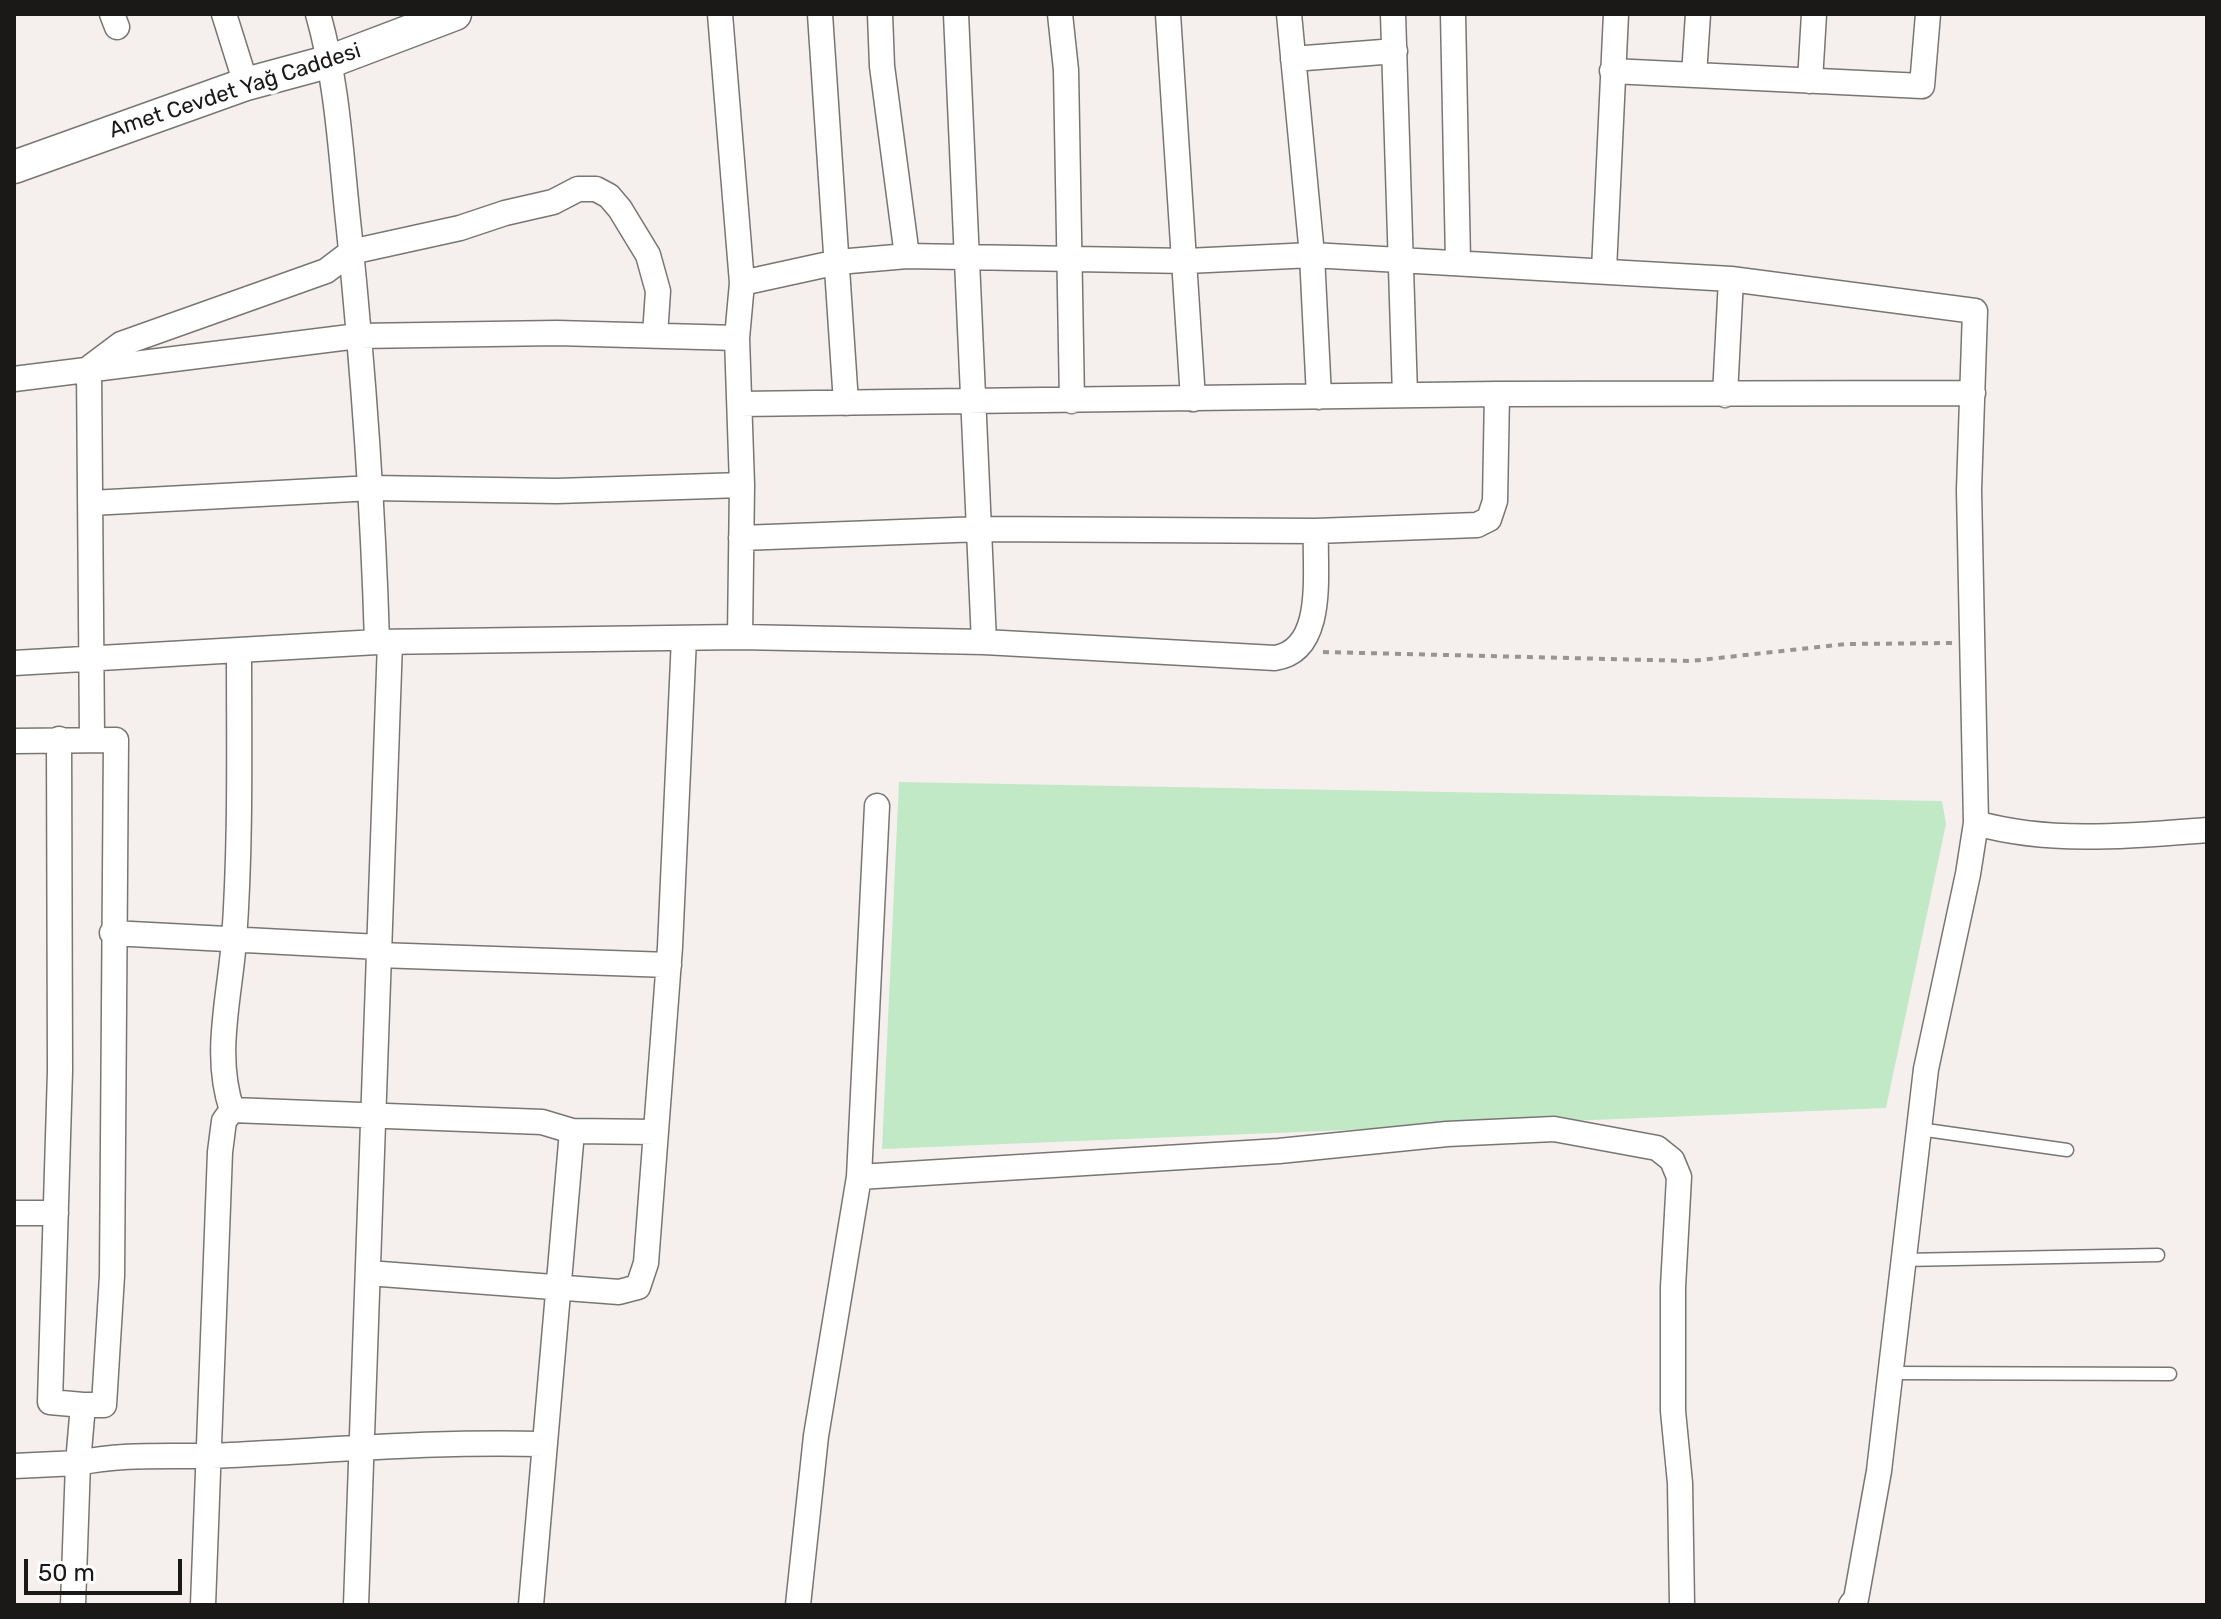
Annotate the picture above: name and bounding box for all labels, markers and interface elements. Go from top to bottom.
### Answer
street label: Amet Cevdet Yağ Caddesi [106,38,364,144]
scale bar [28,1543,186,1593]
text: 50 m [38,1559,95,1587]

